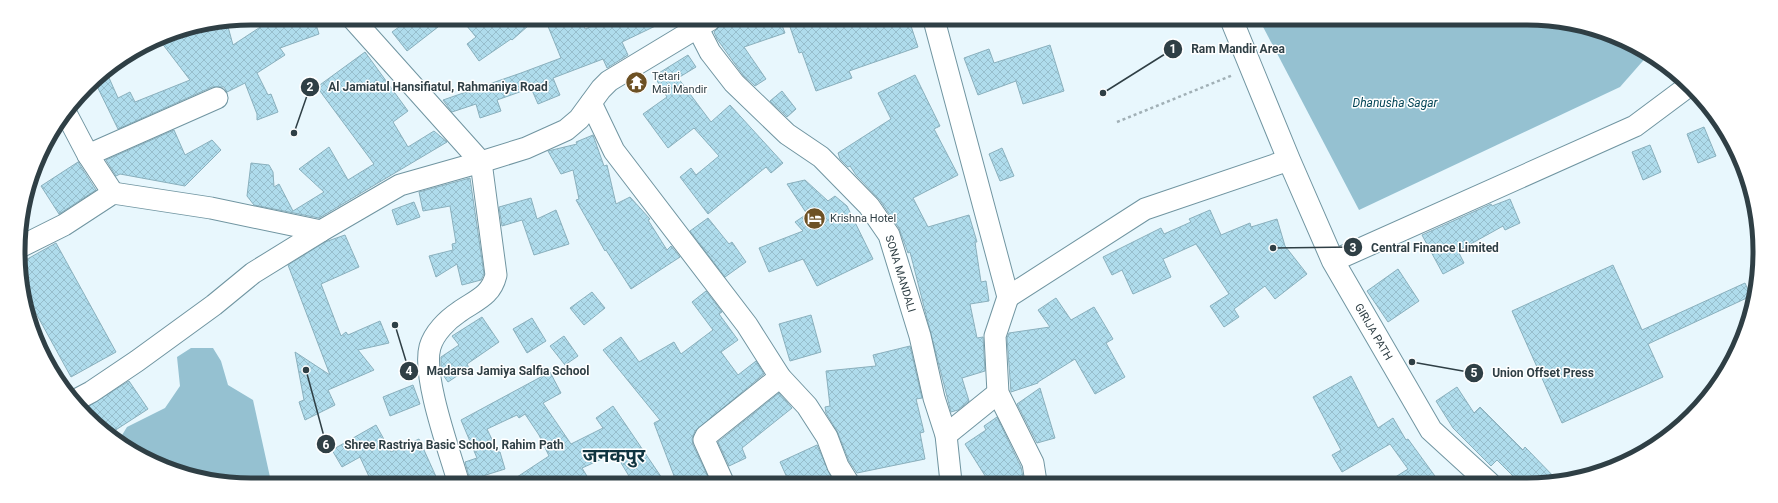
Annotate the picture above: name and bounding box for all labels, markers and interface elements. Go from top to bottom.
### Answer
callout: Ram Mandir Area [1163,37,1293,61]
text: 1 [1170,42,1176,56]
text: Ram Mandir Area [1191,42,1285,56]
temple icon: Tetari Mai Mandir [624,69,650,95]
place label: Tetari Mai Mandir [652,70,708,96]
callout: Al Jamiatul Hansifiatul, Rahmaniya Road [300,75,555,99]
text: 2 [307,80,314,94]
text: Al Jamiatul Hansifiatul, Rahmaniya Road [328,80,548,94]
water label: Dhanusha Sagar [1353,96,1439,110]
hotel icon: Krishna Hotel [801,205,827,231]
place label: Krishna Hotel [830,212,896,225]
street label: SONA MANDALI [882,233,918,314]
callout: Central Finance Limited [1343,235,1507,259]
text: 3 [1350,241,1357,255]
text: Central Finance Limited [1371,241,1499,255]
street label: GIRIJA PATH [1352,301,1395,362]
callout: Madarsa Jamiya Salfia School [399,359,597,383]
callout: Union Offset Press [1464,361,1602,385]
text: 4 [406,364,413,378]
text: Madarsa Jamiya Salfia School [427,364,589,378]
text: 5 [1471,366,1478,380]
text: Union Offset Press [1492,366,1594,380]
callout: Shree Rastriya Basic School, Rahim Path [316,432,571,456]
text: 6 [323,438,330,452]
text: Shree Rastriya Basic School, Rahim Path [344,438,564,452]
district label: जनकपुर [583,444,646,468]

